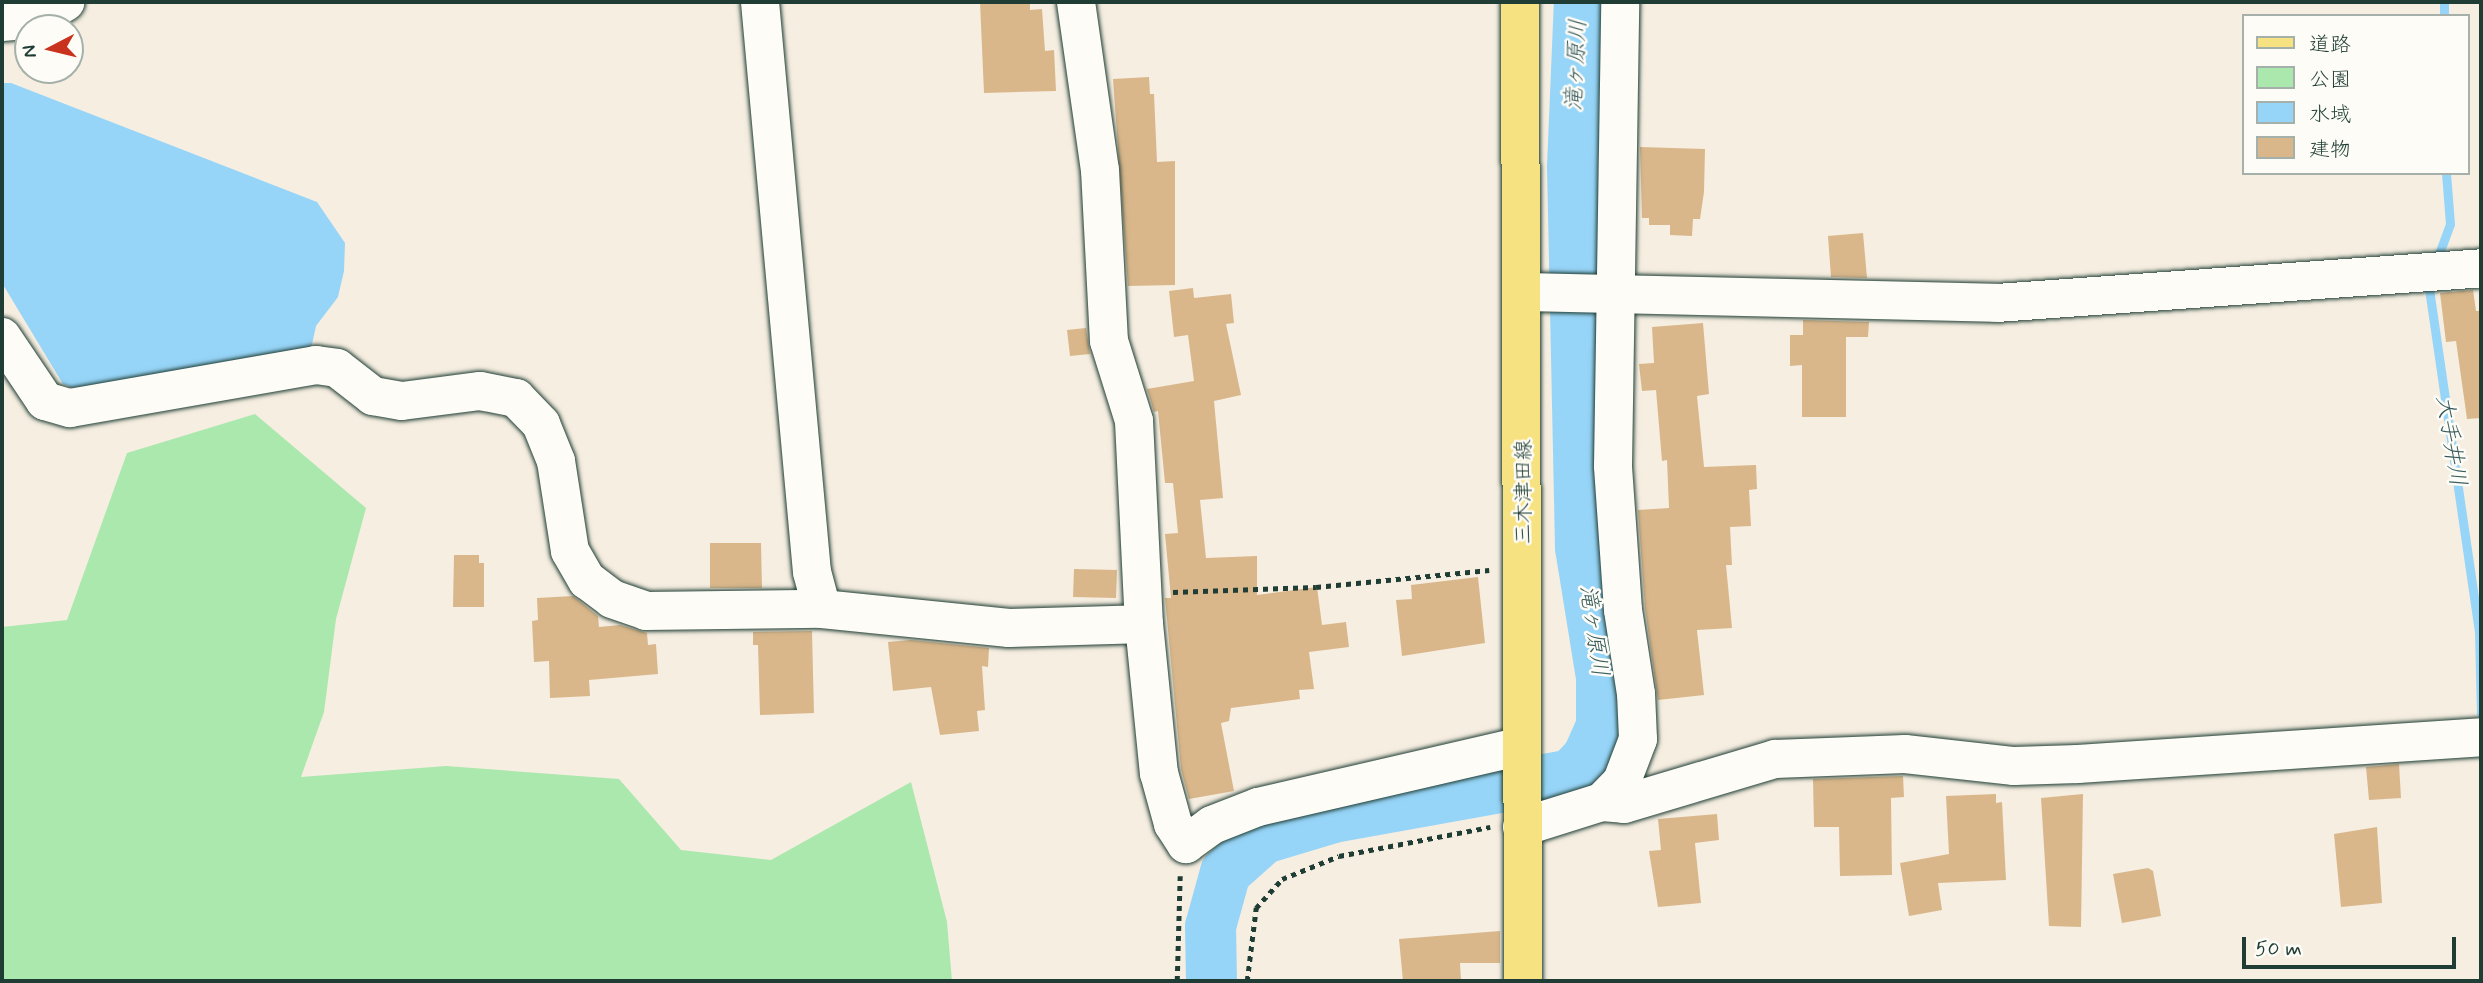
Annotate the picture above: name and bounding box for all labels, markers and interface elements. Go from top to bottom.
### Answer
north arrow [14,14,84,84]
legend [2242,14,2469,175]
water label: 滝ヶ原川 [1561,18,1593,112]
text: 道路 [2309,31,2351,59]
text: N [16,44,43,59]
text: 公園 [2309,66,2351,94]
text: 水域 [2309,101,2351,129]
text: 建物 [2309,136,2351,164]
water label: 大手井川 [2429,393,2471,489]
street label: 三木津田線 [1511,440,1537,544]
water label: 滝ヶ原川 [1573,584,1613,678]
scale bar [2245,923,2458,967]
text: 50 m [2255,935,2302,963]

